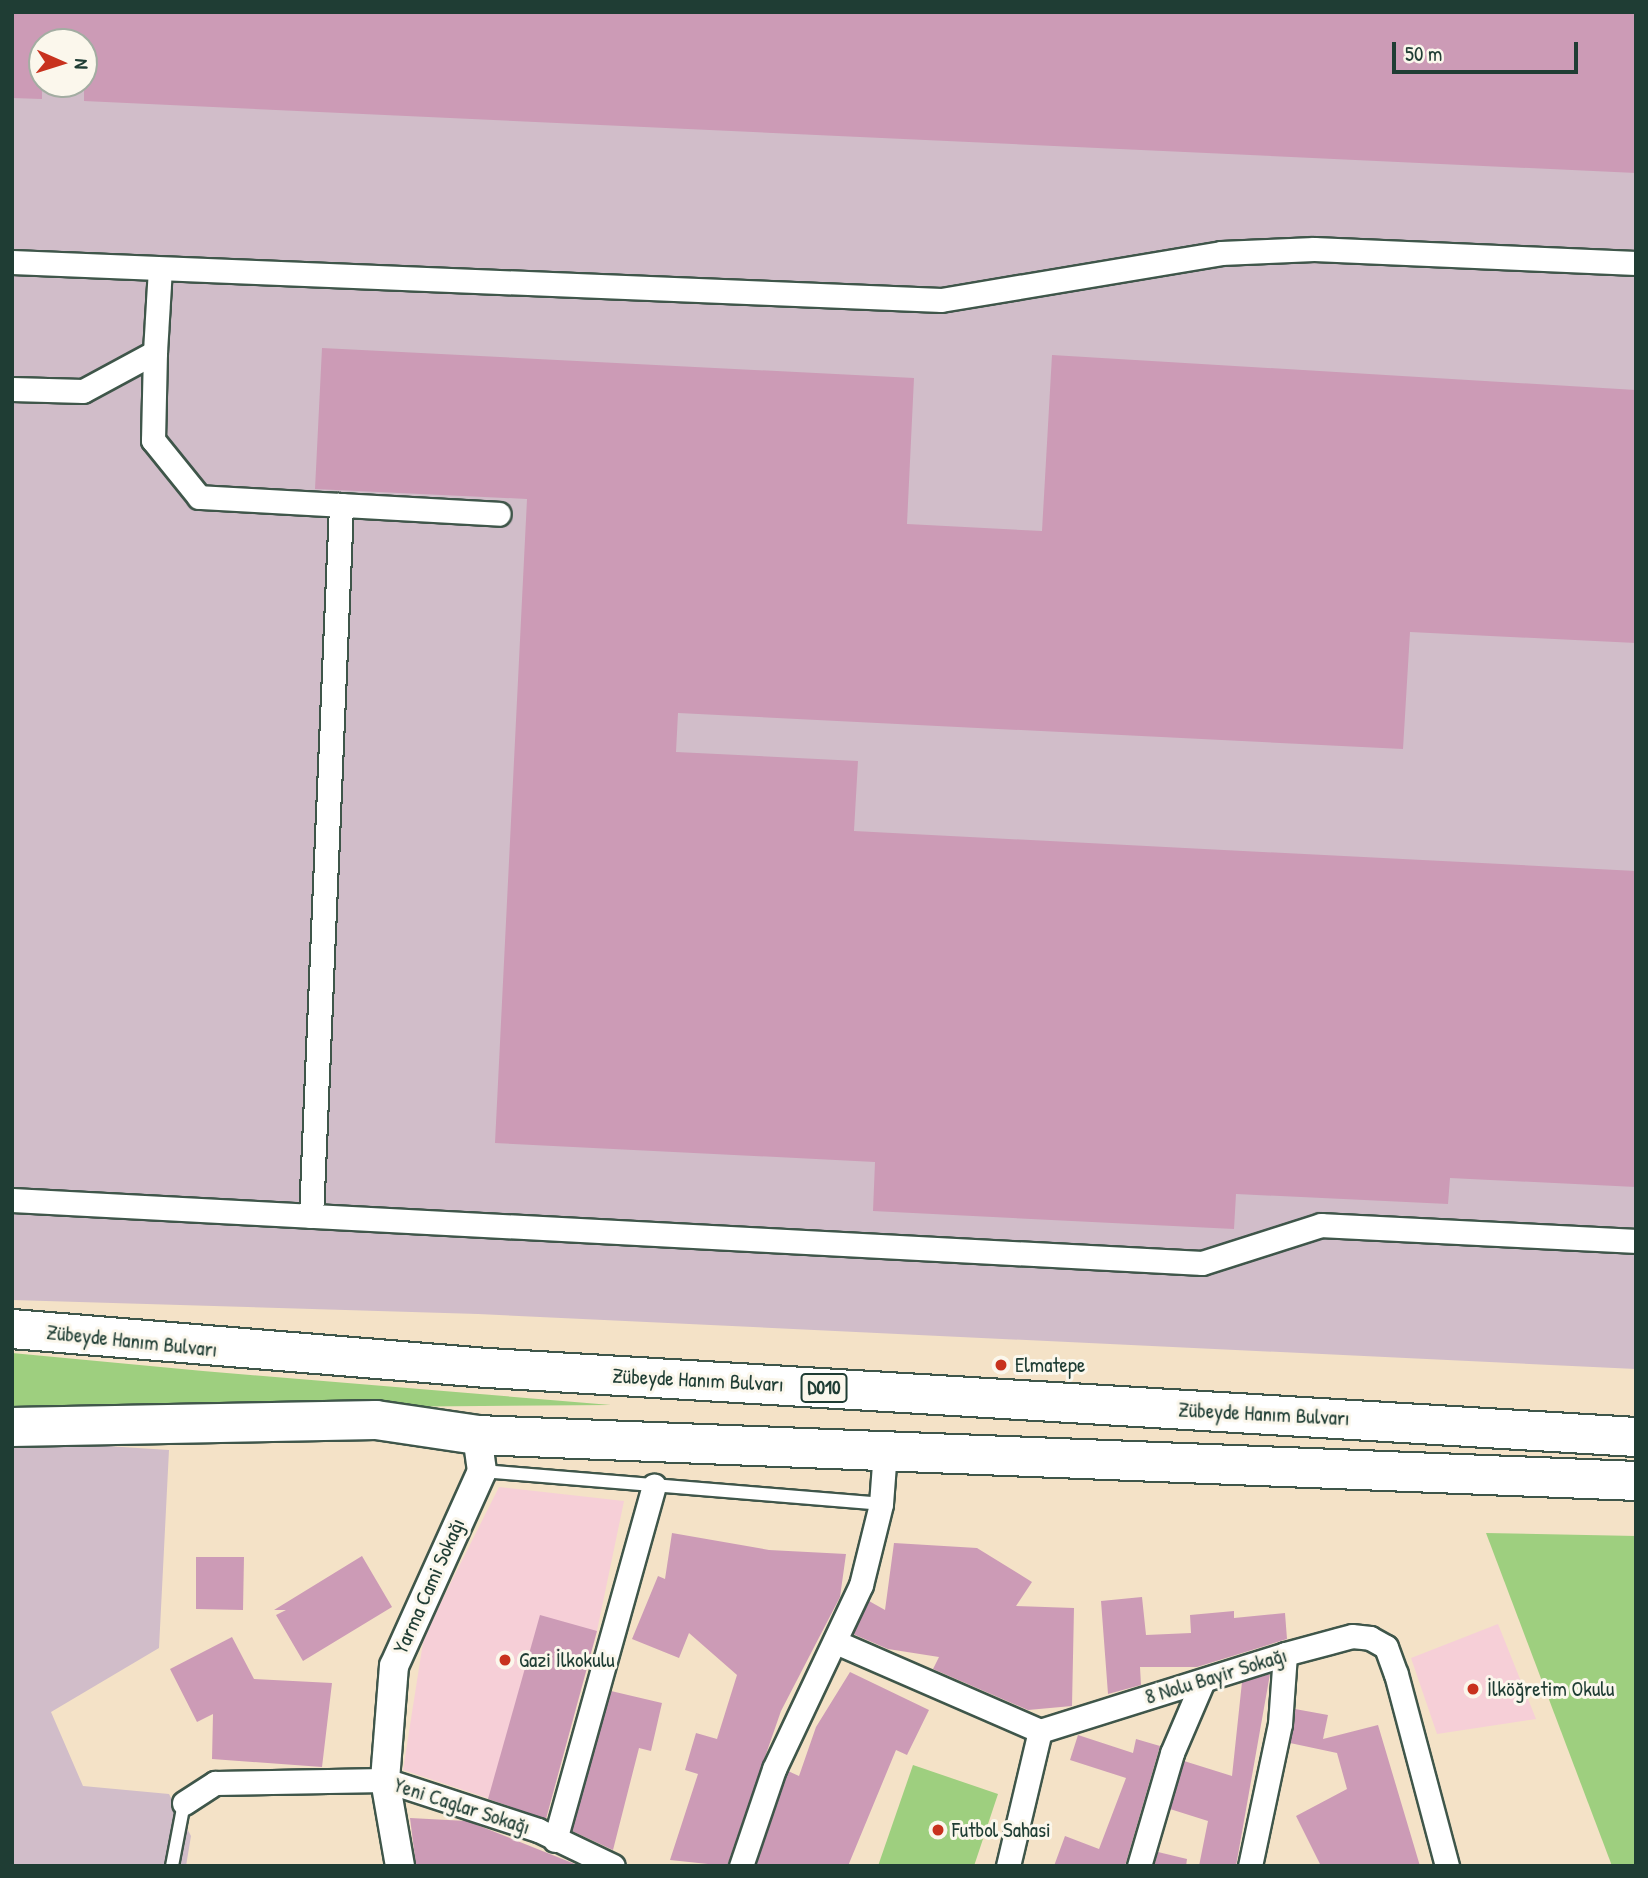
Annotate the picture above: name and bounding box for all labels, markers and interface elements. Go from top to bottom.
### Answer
north arrow [28,28,98,98]
scale bar [1396,28,1582,72]
text: 50 m [1405,39,1442,68]
text: N [69,58,95,70]
street label: Zübeyde Hanım Bulvarı [45,1319,219,1363]
place label: Elmatepe [1015,1352,1085,1378]
marker: Elmatepe [993,1357,1009,1373]
street label: Zübeyde Hanım Bulvarı [612,1363,784,1397]
road number: D010 [800,1372,848,1404]
street label: Zübeyde Hanım Bulvarı [1178,1397,1350,1431]
street label: Yarma Cami Sokağı [388,1514,470,1658]
street label: 8 Nolu Bayir Sokağı [1142,1642,1290,1710]
place label: Gazi İlkokulu [519,1647,615,1673]
marker: Gazi İlkokulu [497,1652,513,1668]
place label: İlköğretim Okulu [1487,1676,1614,1702]
marker: İlköğretim Okulu [1465,1681,1481,1697]
street label: Yeni Caglar Sokağı [391,1772,533,1840]
place label: Futbol Sahasi [952,1817,1051,1843]
marker: Futbol Sahasi [930,1822,946,1838]

